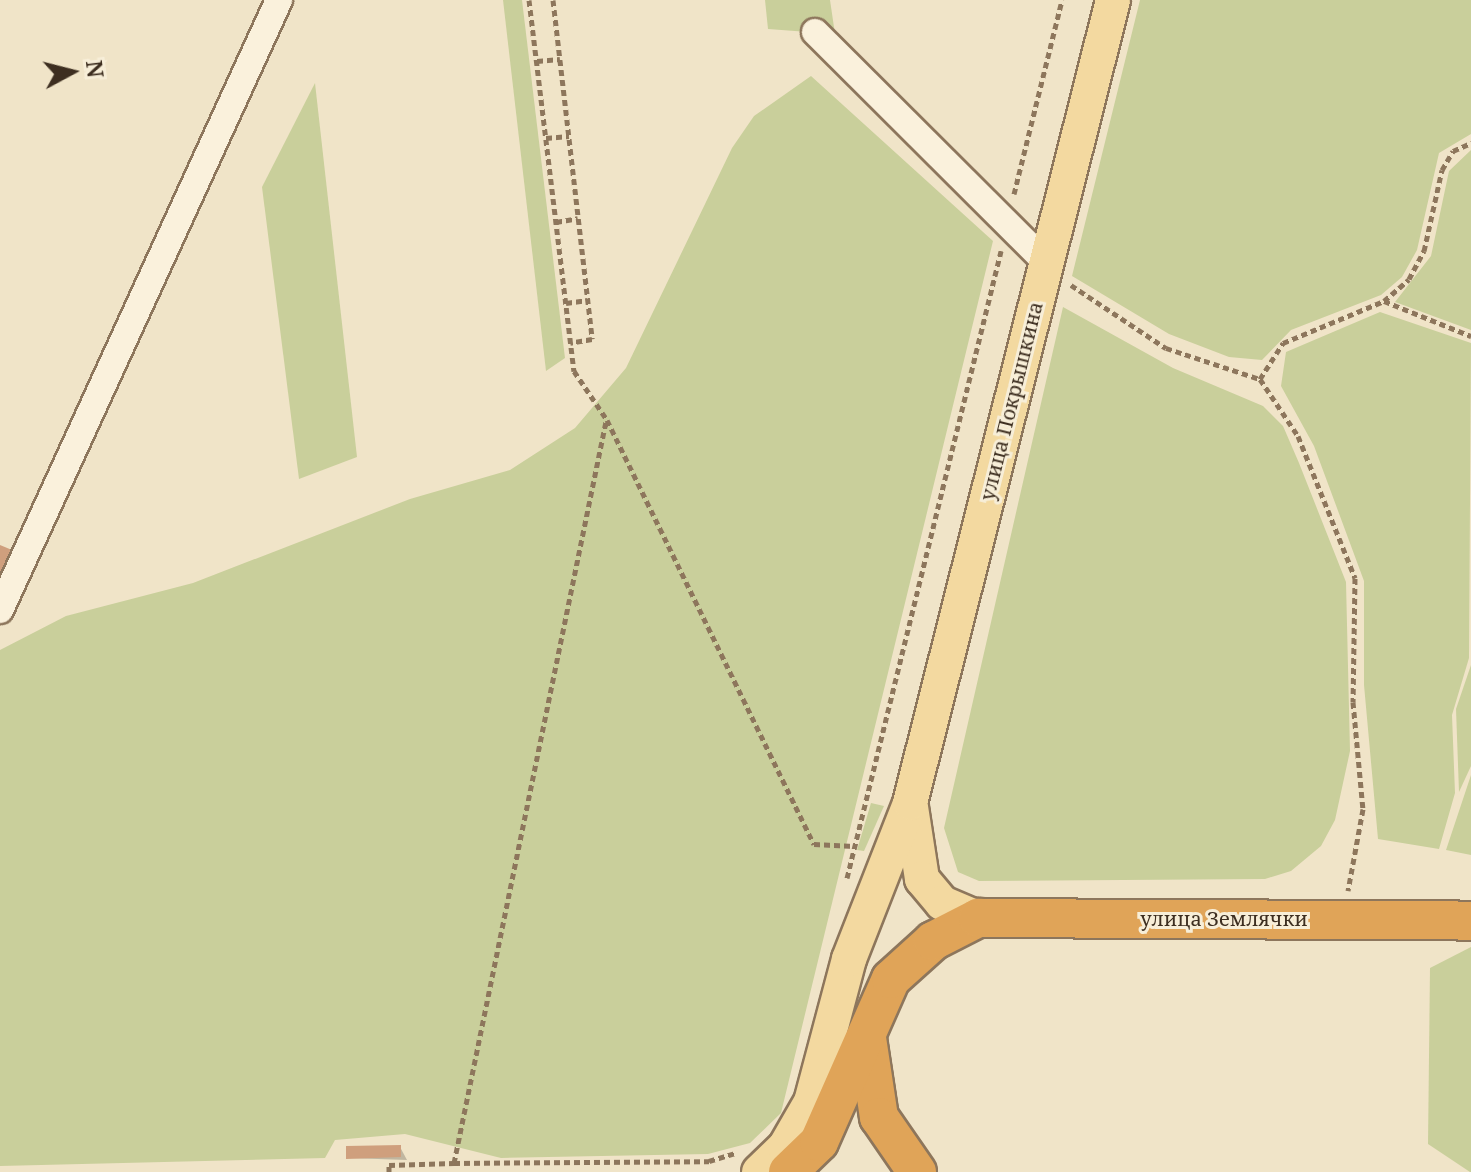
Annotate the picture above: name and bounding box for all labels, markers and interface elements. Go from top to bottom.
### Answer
north arrow [32,32,112,112]
text: N [80,59,112,80]
street label: улица Покрышкина [975,299,1047,503]
street label: улица Землячки [1140,906,1308,930]

